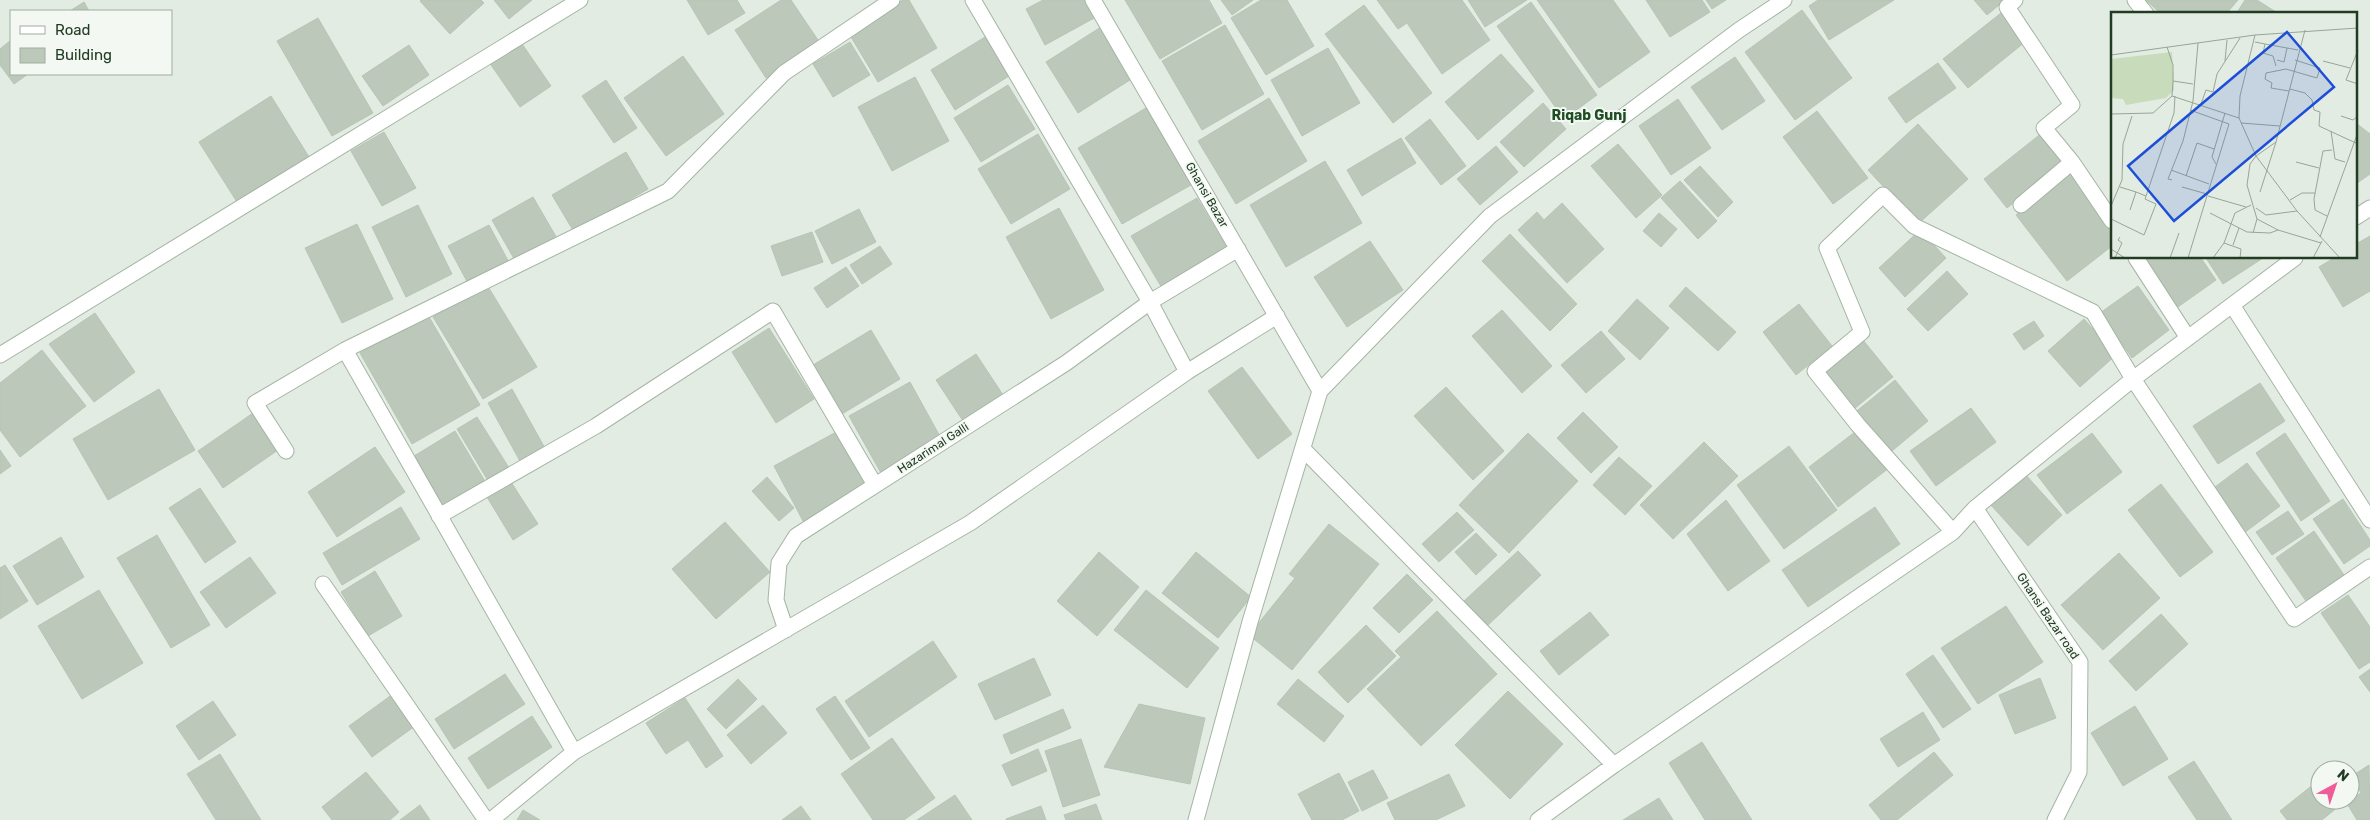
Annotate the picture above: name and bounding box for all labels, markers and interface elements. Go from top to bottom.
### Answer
legend [10,10,172,75]
inset map [2111,12,2358,259]
text: Road [55,21,91,39]
text: Building [55,46,112,64]
district label: Riqab Gunj [1552,107,1626,124]
street label: Ghansi Bazar [1183,160,1232,231]
street label: Hazarimal Galli [895,420,971,476]
street label: Ghansi Bazar road [2014,570,2082,662]
north arrow [2310,760,2360,810]
text: N [2334,766,2352,785]

